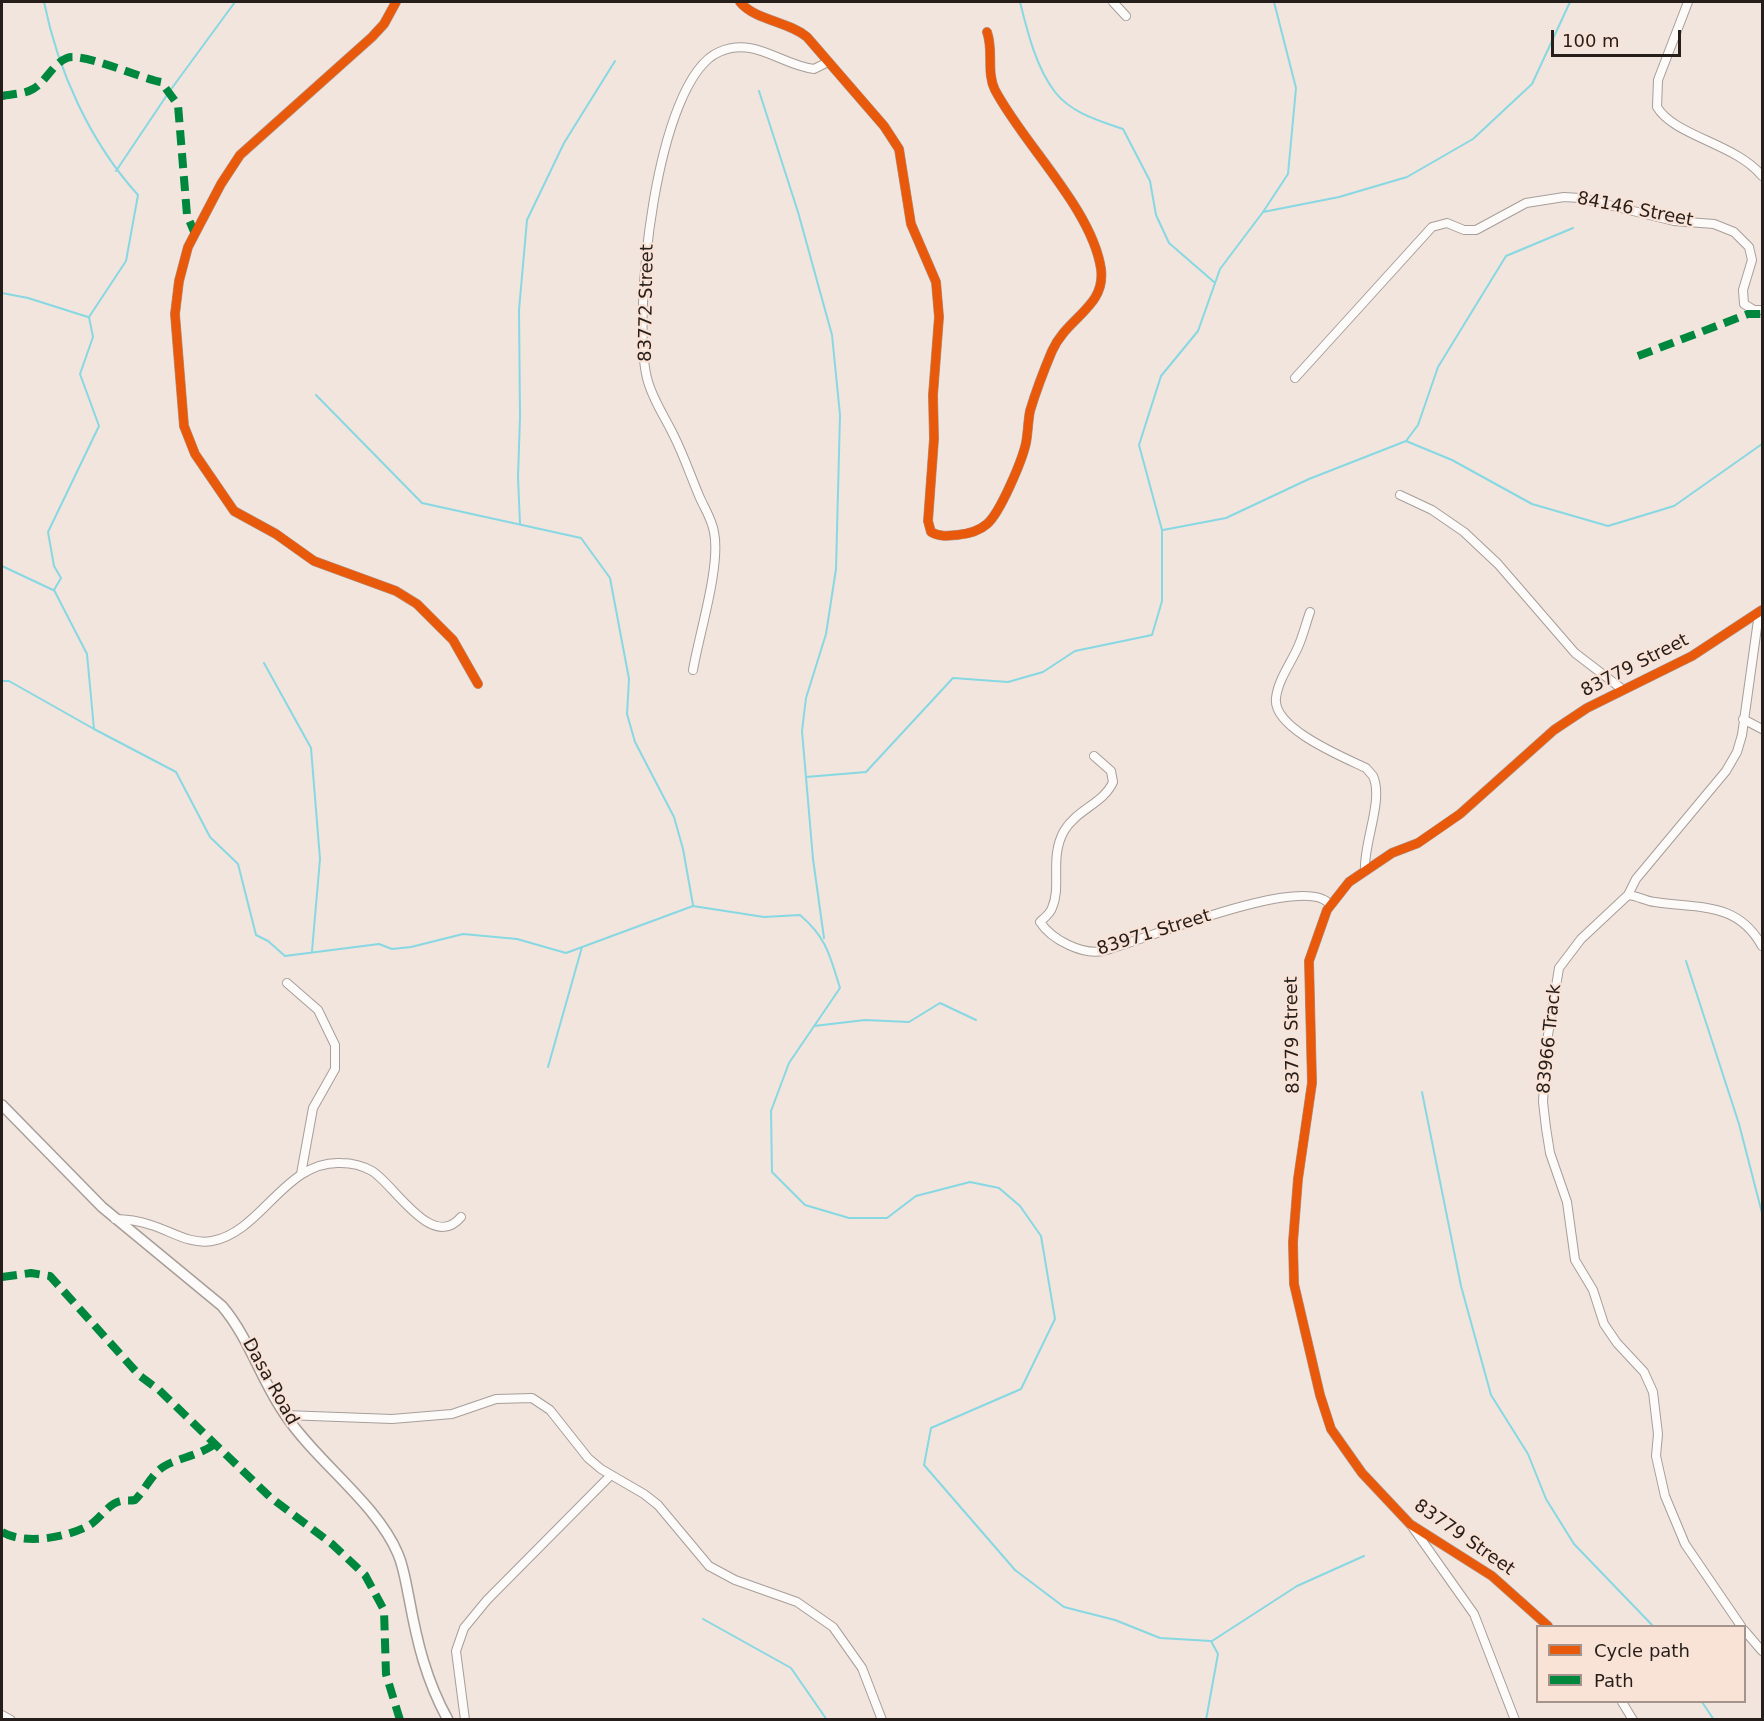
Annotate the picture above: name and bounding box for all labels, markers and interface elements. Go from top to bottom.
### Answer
scale bar [1554,18,1684,56]
text: 100 m [1562,30,1620,51]
street label: 84146 Street [1575,188,1695,232]
street label: 83772 Street [635,244,659,362]
street label: 83779 Street [1578,630,1692,702]
street label: 83971 Street [1095,905,1213,961]
street label: 83779 Street [1281,976,1305,1094]
street label: 83966 Track [1534,983,1566,1095]
street label: Dasa Road [237,1335,303,1429]
street label: 83779 Street [1410,1495,1518,1581]
legend [1536,1625,1746,1703]
text: Cycle path [1594,1640,1690,1661]
text: Path [1594,1670,1634,1691]

